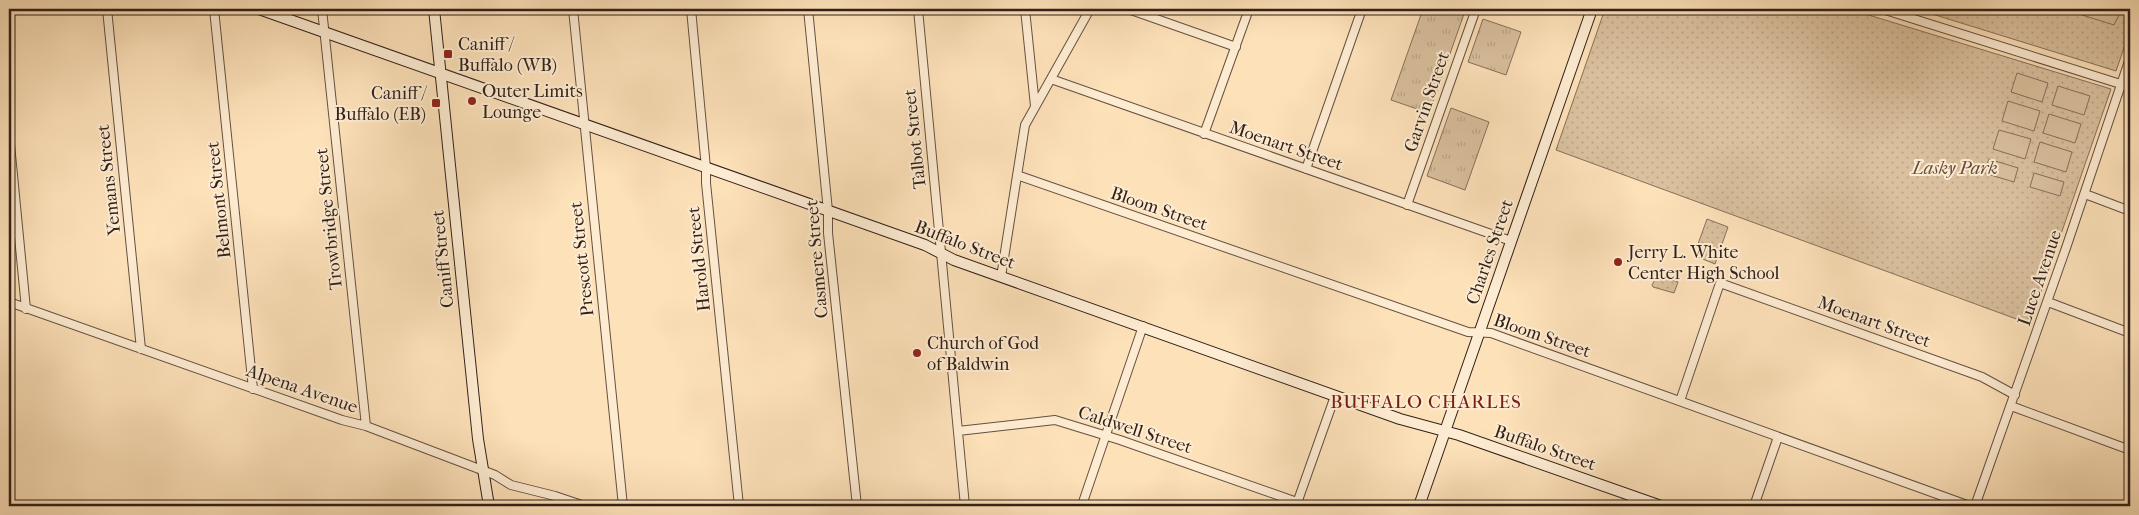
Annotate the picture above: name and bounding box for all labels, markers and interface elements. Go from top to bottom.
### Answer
place label: Caniff / Buffalo (WB) [458,34,557,76]
marker: Caniff / Buffalo (WB) [442,48,454,60]
street label: Garvin Street [1400,48,1454,155]
place label: Outer Limits Lounge [482,81,583,123]
place label: Caniff / Buffalo (EB) [334,83,428,125]
street label: Talbot Street [899,88,931,190]
marker: Outer Limits Lounge [466,95,478,107]
marker: Caniff / Buffalo (EB) [430,97,442,109]
street label: Moenart Street [1227,117,1346,175]
street label: Yemans Street [93,123,125,237]
street label: Belmont Street [202,140,236,260]
street label: Trowbridge Street [311,146,347,291]
park label: Lasky Park [1910,158,1998,179]
street label: Bloom Street [1108,183,1211,236]
street label: Charles Street [1462,196,1518,307]
street label: Casmere Street [801,198,833,319]
street label: Prescott Street [565,200,598,317]
street label: Harold Street [683,205,715,312]
street label: Caniff Street [427,209,459,309]
street label: Buffalo Street [912,216,1019,274]
street label: Luce Avenue [2014,227,2066,329]
place label: Jerry L. White Center High School [1626,242,1780,284]
marker: Jerry L. White Center High School [1612,256,1624,268]
street label: Moenart Street [1815,292,1934,352]
street label: Bloom Street [1491,310,1594,363]
place label: Church of God of Baldwin [927,333,1039,375]
marker: Church of God of Baldwin [911,347,923,359]
street label: Alpena Avenue [243,360,360,418]
district label: BUFFALO CHARLES [1330,391,1522,413]
street label: Caldwell Street [1076,402,1195,458]
street label: Buffalo Street [1491,421,1599,475]

